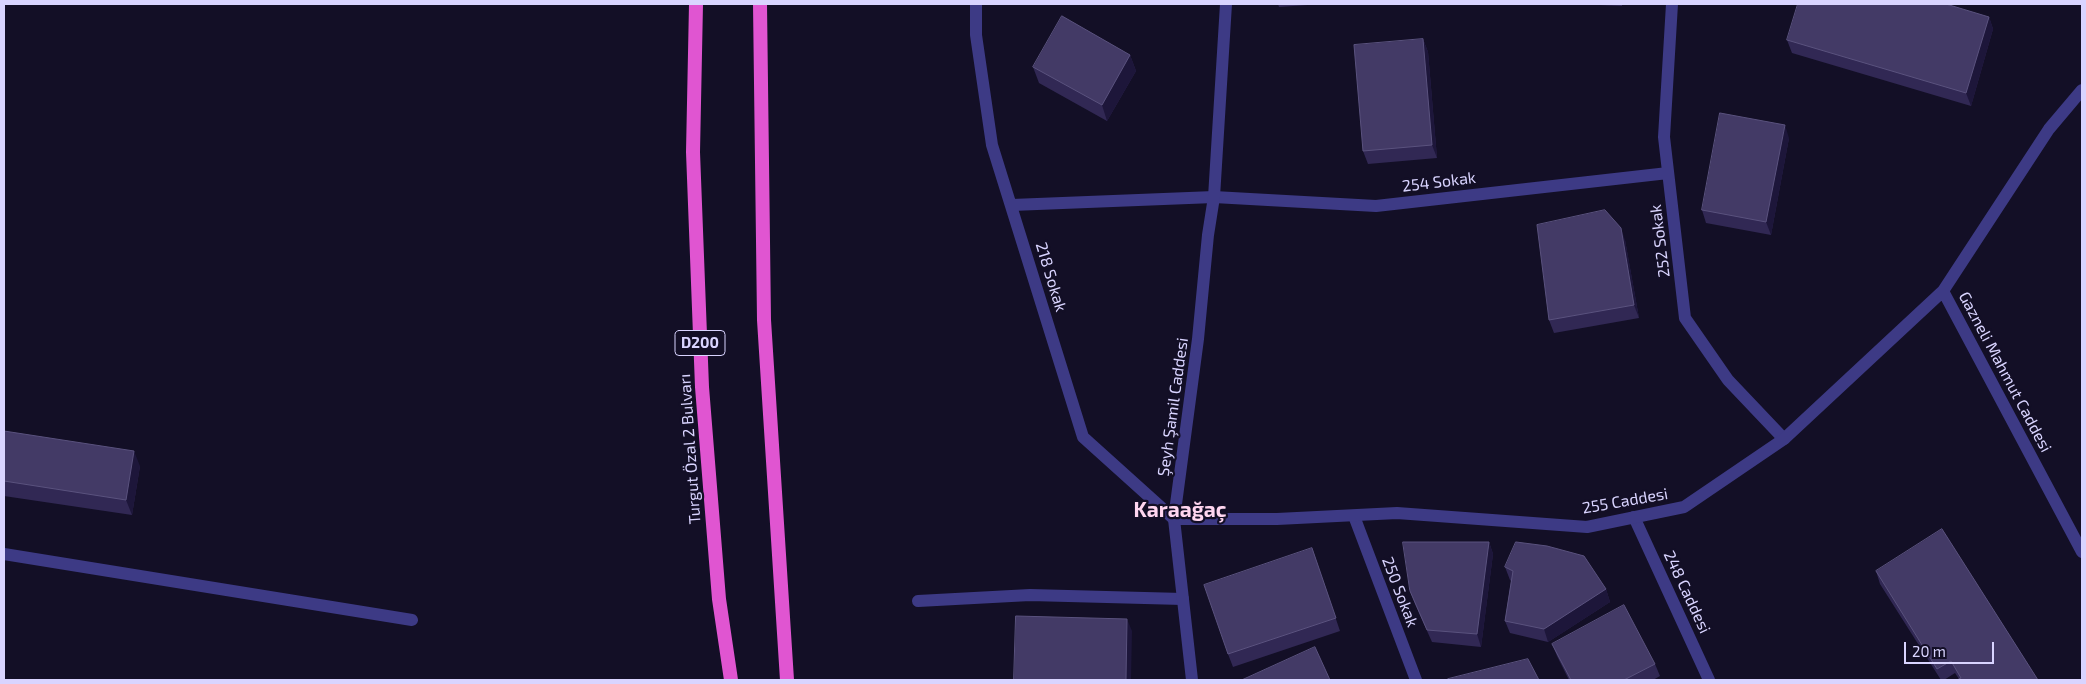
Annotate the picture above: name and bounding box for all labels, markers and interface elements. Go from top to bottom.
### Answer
street label: 254 Sokak [1401,168,1477,196]
street label: 252 Sokak [1646,203,1674,279]
street label: 218 Sokak [1031,240,1071,314]
street label: Gazneli Mahmut Caddesi [1955,288,2055,456]
road number: D200 [675,330,725,356]
street label: Şeyh Şamil Caddesi [1154,336,1192,478]
street label: Turgut Özal 2 Bulvarı [675,373,705,525]
street label: 255 Caddesi [1581,484,1669,518]
district label: Karaağaç [1134,497,1226,523]
street label: 248 Caddesi [1659,548,1715,636]
street label: 250 Sokak [1378,554,1422,630]
scale bar [1906,632,1996,664]
text: 20 m [1912,642,1946,660]

